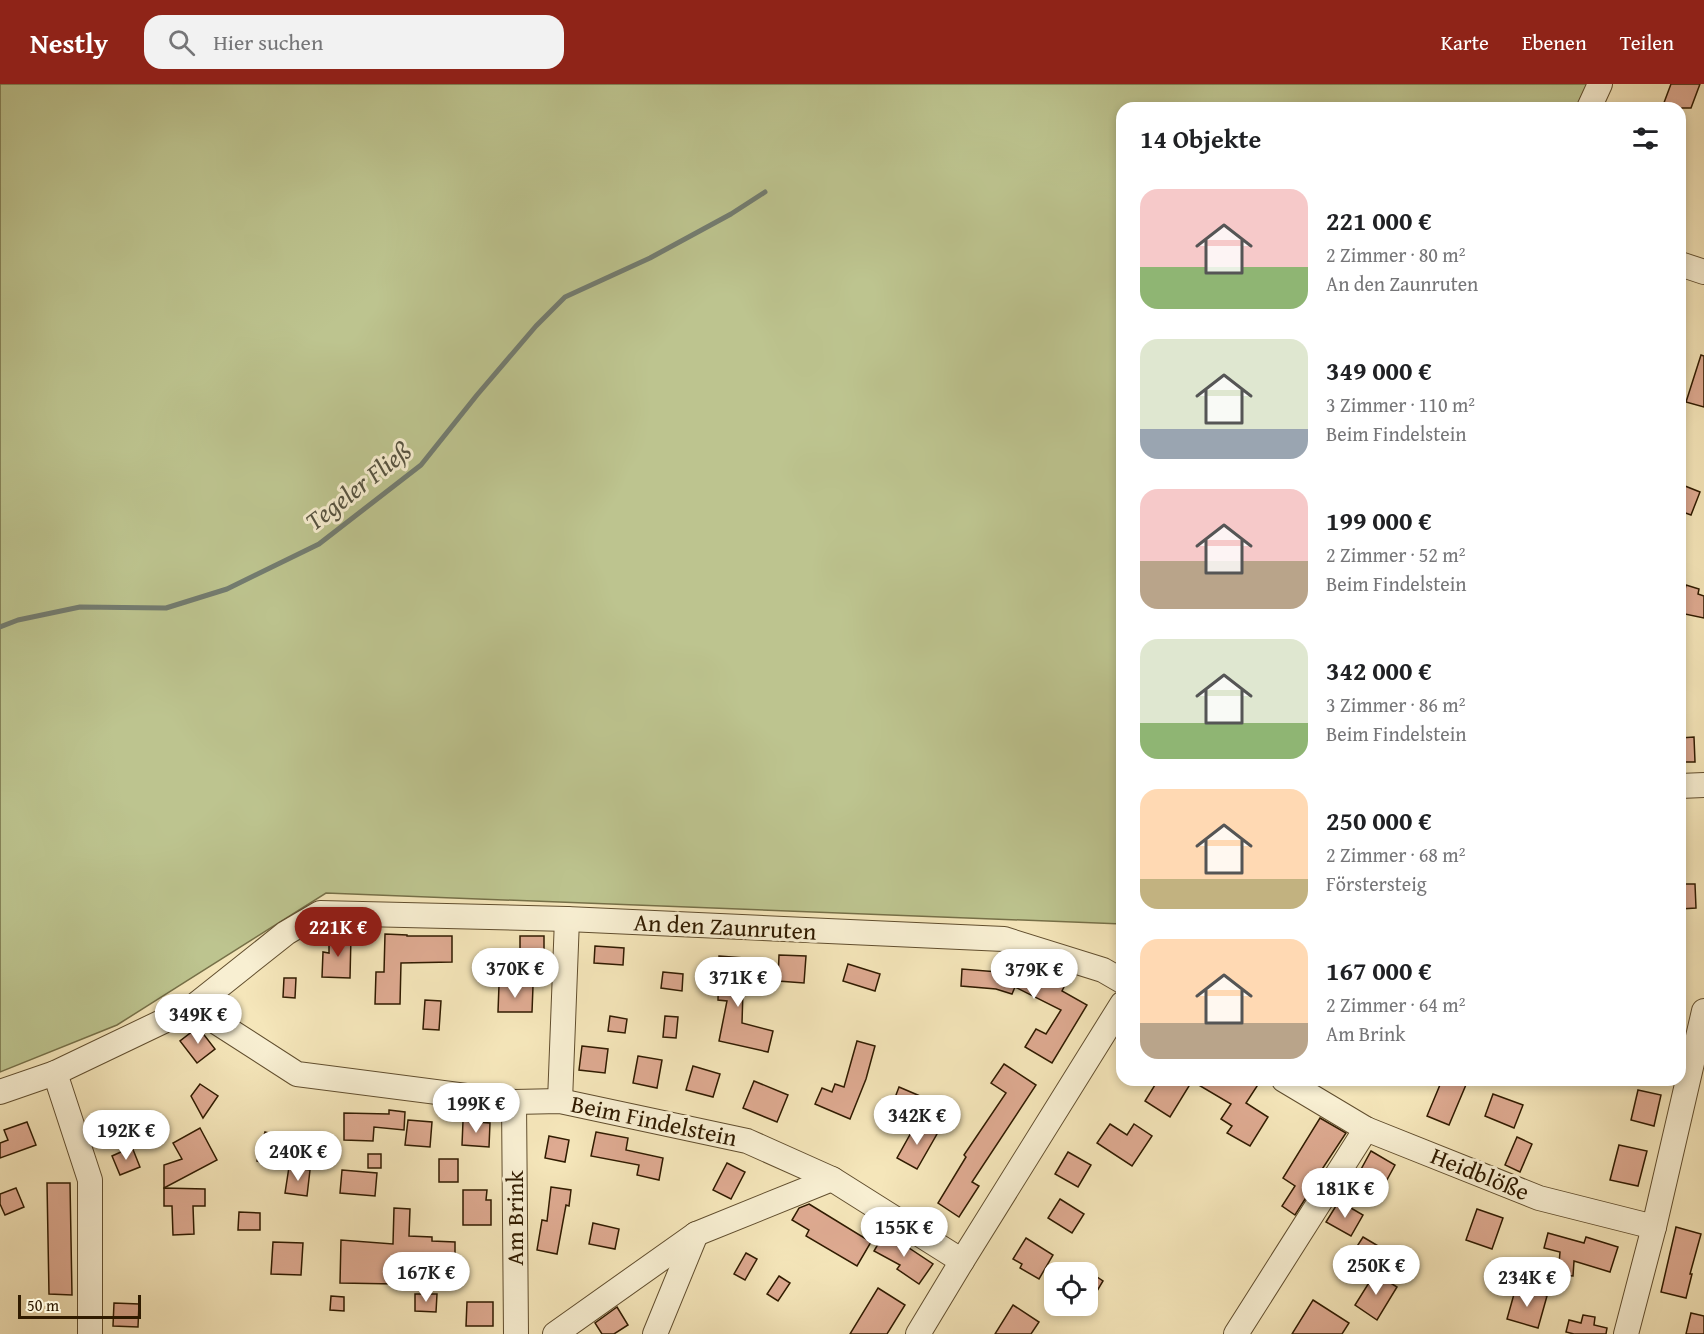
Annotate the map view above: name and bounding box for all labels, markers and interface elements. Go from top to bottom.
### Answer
search box [144,15,564,69]
text: Nestly [30,22,108,63]
icon: search [165,26,198,59]
text: Hier suchen [213,26,323,58]
text: Karte [1441,27,1489,58]
text: Ebenen [1522,27,1587,58]
text: Teilen [1620,27,1674,58]
text: 14 Objekte [1140,119,1261,158]
icon: filters [1629,122,1662,155]
text: 221 000 € [1326,201,1432,240]
icon: home [1188,213,1260,285]
text: 2 Zimmer · 80 m² [1326,240,1465,269]
text: An den Zaunruten [1326,269,1478,298]
text: 349 000 € [1326,351,1432,390]
icon: home [1188,363,1260,435]
text: 3 Zimmer · 110 m² [1326,390,1475,419]
text: Beim Findelstein [1326,419,1467,448]
water label: Tegeler Fließ [296,432,419,540]
text: 199 000 € [1326,501,1432,540]
icon: home [1188,513,1260,585]
text: 2 Zimmer · 52 m² [1326,540,1465,569]
text: Beim Findelstein [1326,569,1467,598]
text: 342 000 € [1326,651,1432,690]
icon: home [1188,663,1260,735]
text: 3 Zimmer · 86 m² [1326,690,1465,719]
text: Beim Findelstein [1326,719,1467,748]
text: 250 000 € [1326,801,1432,840]
icon: home [1188,813,1260,885]
text: 2 Zimmer · 68 m² [1326,840,1465,869]
text: Förstersteig [1326,869,1427,898]
street label: An den Zaunruten [633,904,818,949]
pin: 221K € [289,907,387,958]
text: 221K € [309,912,367,941]
pin: 370K € [466,948,564,999]
pin: 379K € [985,949,1083,1000]
text: 167 000 € [1326,951,1432,990]
text: 370K € [486,953,544,982]
text: 379K € [1005,954,1063,983]
pin: 371K € [689,957,787,1008]
text: 371K € [709,962,767,991]
icon: home [1188,963,1260,1035]
text: 2 Zimmer · 64 m² [1326,990,1465,1019]
pin: 349K € [149,994,247,1045]
text: 349K € [169,999,227,1028]
text: Am Brink [1326,1019,1405,1048]
pin: 199K € [427,1083,525,1134]
street label: Beim Findelstein [568,1086,741,1155]
text: 199K € [447,1088,505,1117]
pin: 342K € [868,1095,966,1146]
text: 342K € [888,1100,946,1129]
pin: 192K € [77,1110,175,1161]
text: 192K € [97,1115,155,1144]
pin: 240K € [249,1131,347,1182]
text: 240K € [269,1136,327,1165]
street label: Heidblöße [1426,1138,1535,1209]
pin: 181K € [1296,1168,1394,1219]
street label: Am Brink [497,1170,532,1266]
text: 181K € [1316,1173,1374,1202]
pin: 155K € [855,1207,953,1258]
text: 155K € [875,1212,933,1241]
pin: 250K € [1327,1245,1425,1296]
text: 250K € [1347,1250,1405,1279]
pin: 167K € [377,1252,475,1303]
text: 167K € [397,1257,455,1286]
pin: 234K € [1478,1257,1576,1308]
map controls [1044,1262,1098,1316]
button: locate [1044,1262,1098,1316]
text: 234K € [1498,1262,1556,1291]
scale bar [18,1292,141,1320]
text: 50 m [27,1293,59,1317]

